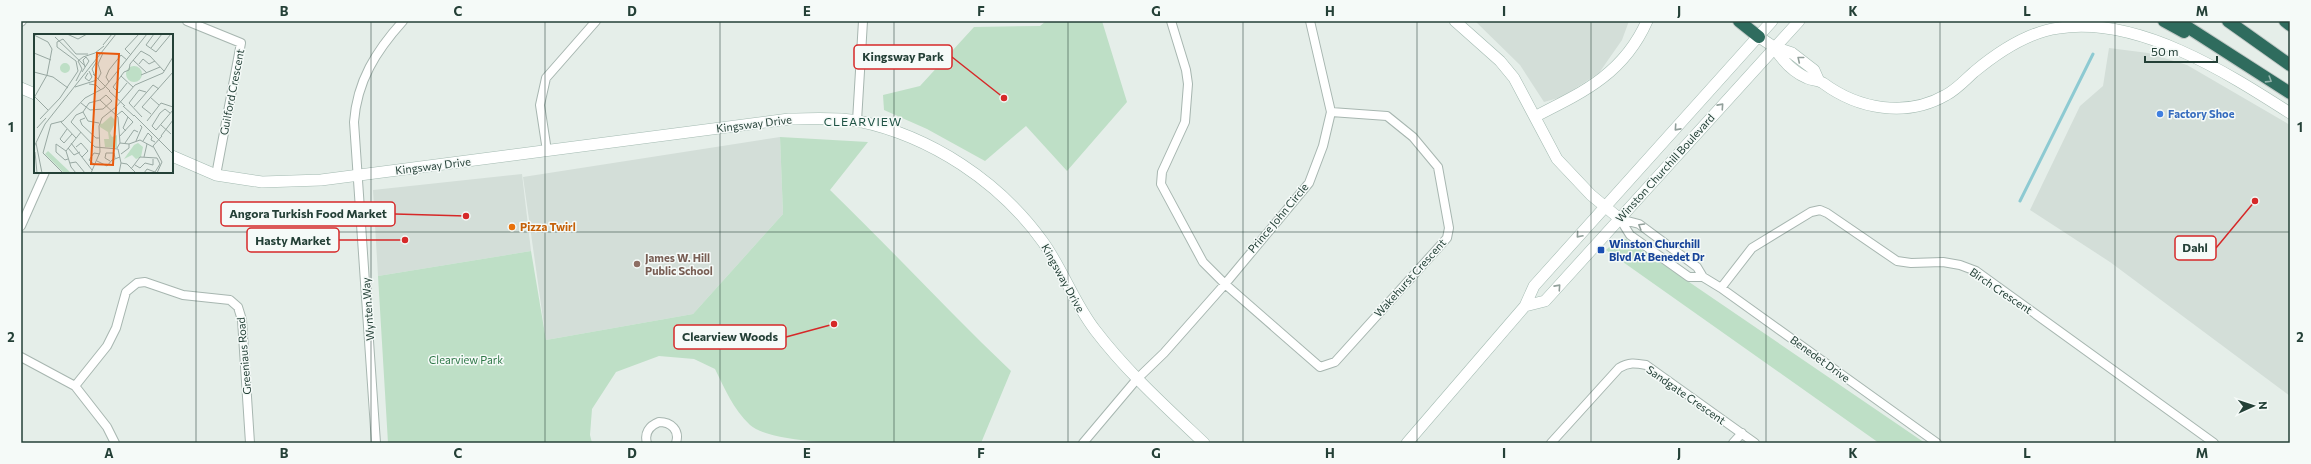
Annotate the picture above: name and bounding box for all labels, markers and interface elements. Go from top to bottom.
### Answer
text: A [104,3,114,19]
text: B [280,3,289,19]
text: C [454,3,463,19]
text: D [627,3,637,19]
text: E [803,3,811,19]
text: F [977,3,985,19]
text: G [1151,3,1161,19]
text: H [1325,3,1335,19]
text: I [1502,3,1506,19]
text: J [1677,3,1681,19]
text: K [1848,3,1858,19]
text: L [2023,3,2031,19]
text: M [2196,3,2208,19]
inset map [34,34,173,173]
scale bar [2145,38,2217,64]
text: 50 m [2151,44,2179,58]
callout: Kingsway Park [854,45,952,69]
street label: Guilford Crescent [217,47,246,136]
text: Kingsway Park [862,49,944,63]
one-way arrow [1797,56,1804,63]
one-way arrow [2265,75,2272,83]
one-way arrow [1716,104,1723,111]
place label: Factory Shoe [2168,107,2235,120]
marker: Factory Shoe [2155,109,2165,119]
street label: Winston Churchill Boulevard [1613,111,1717,225]
street label: Kingsway Drive [715,112,793,135]
district label: CLEARVIEW [824,114,902,128]
text: 1 [8,119,14,135]
text: 1 [2297,119,2303,135]
one-way arrow [1674,123,1681,131]
street label: Kingsway Drive [394,154,472,177]
street label: Prince John Circle [1245,180,1311,256]
callout: Angora Turkish Food Market [221,202,395,226]
text: Angora Turkish Food Market [229,206,387,220]
place label: Pizza Twirl [520,220,576,233]
marker: Pizza Twirl [507,222,517,232]
one-way arrow [1638,224,1645,231]
callout: Hasty Market [247,228,339,252]
one-way arrow [1576,231,1583,238]
text: Hasty Market [255,233,331,247]
street label: Wakehurst Crescent [1371,236,1448,319]
callout: Dahl [2175,236,2216,260]
place label: Winston Churchill Blvd At Benedet Dr [1609,237,1705,263]
text: Dahl [2182,240,2208,254]
street label: Kingsway Drive [1039,241,1088,314]
marker: Winston Churchill Blvd At Benedet Dr [1596,245,1606,255]
place label: James W. Hill Public School [645,251,713,277]
marker: James W. Hill Public School [632,259,642,269]
street label: Birch Crescent [1968,265,2035,317]
street label: Wynten Way [359,277,376,341]
one-way arrow [1553,284,1560,292]
street label: Greeniaus Road [234,317,253,395]
callout: Clearview Woods [674,325,786,349]
text: 2 [7,329,15,345]
text: Clearview Woods [682,329,778,343]
text: 2 [2296,329,2304,345]
street label: Benedet Drive [1788,333,1853,385]
park label: Clearview Park [429,353,503,366]
street label: Sandgate Crescent [1644,362,1729,427]
north arrow [2233,386,2273,426]
text: N [2257,401,2270,410]
text: A [104,445,114,461]
text: B [280,445,289,461]
text: C [454,445,463,461]
text: D [627,445,637,461]
text: E [803,445,811,461]
text: F [977,445,985,461]
text: G [1151,445,1161,461]
text: H [1325,445,1335,461]
text: I [1502,445,1506,461]
text: J [1677,445,1681,461]
text: K [1848,445,1858,461]
text: L [2023,445,2031,461]
text: M [2196,445,2208,461]

